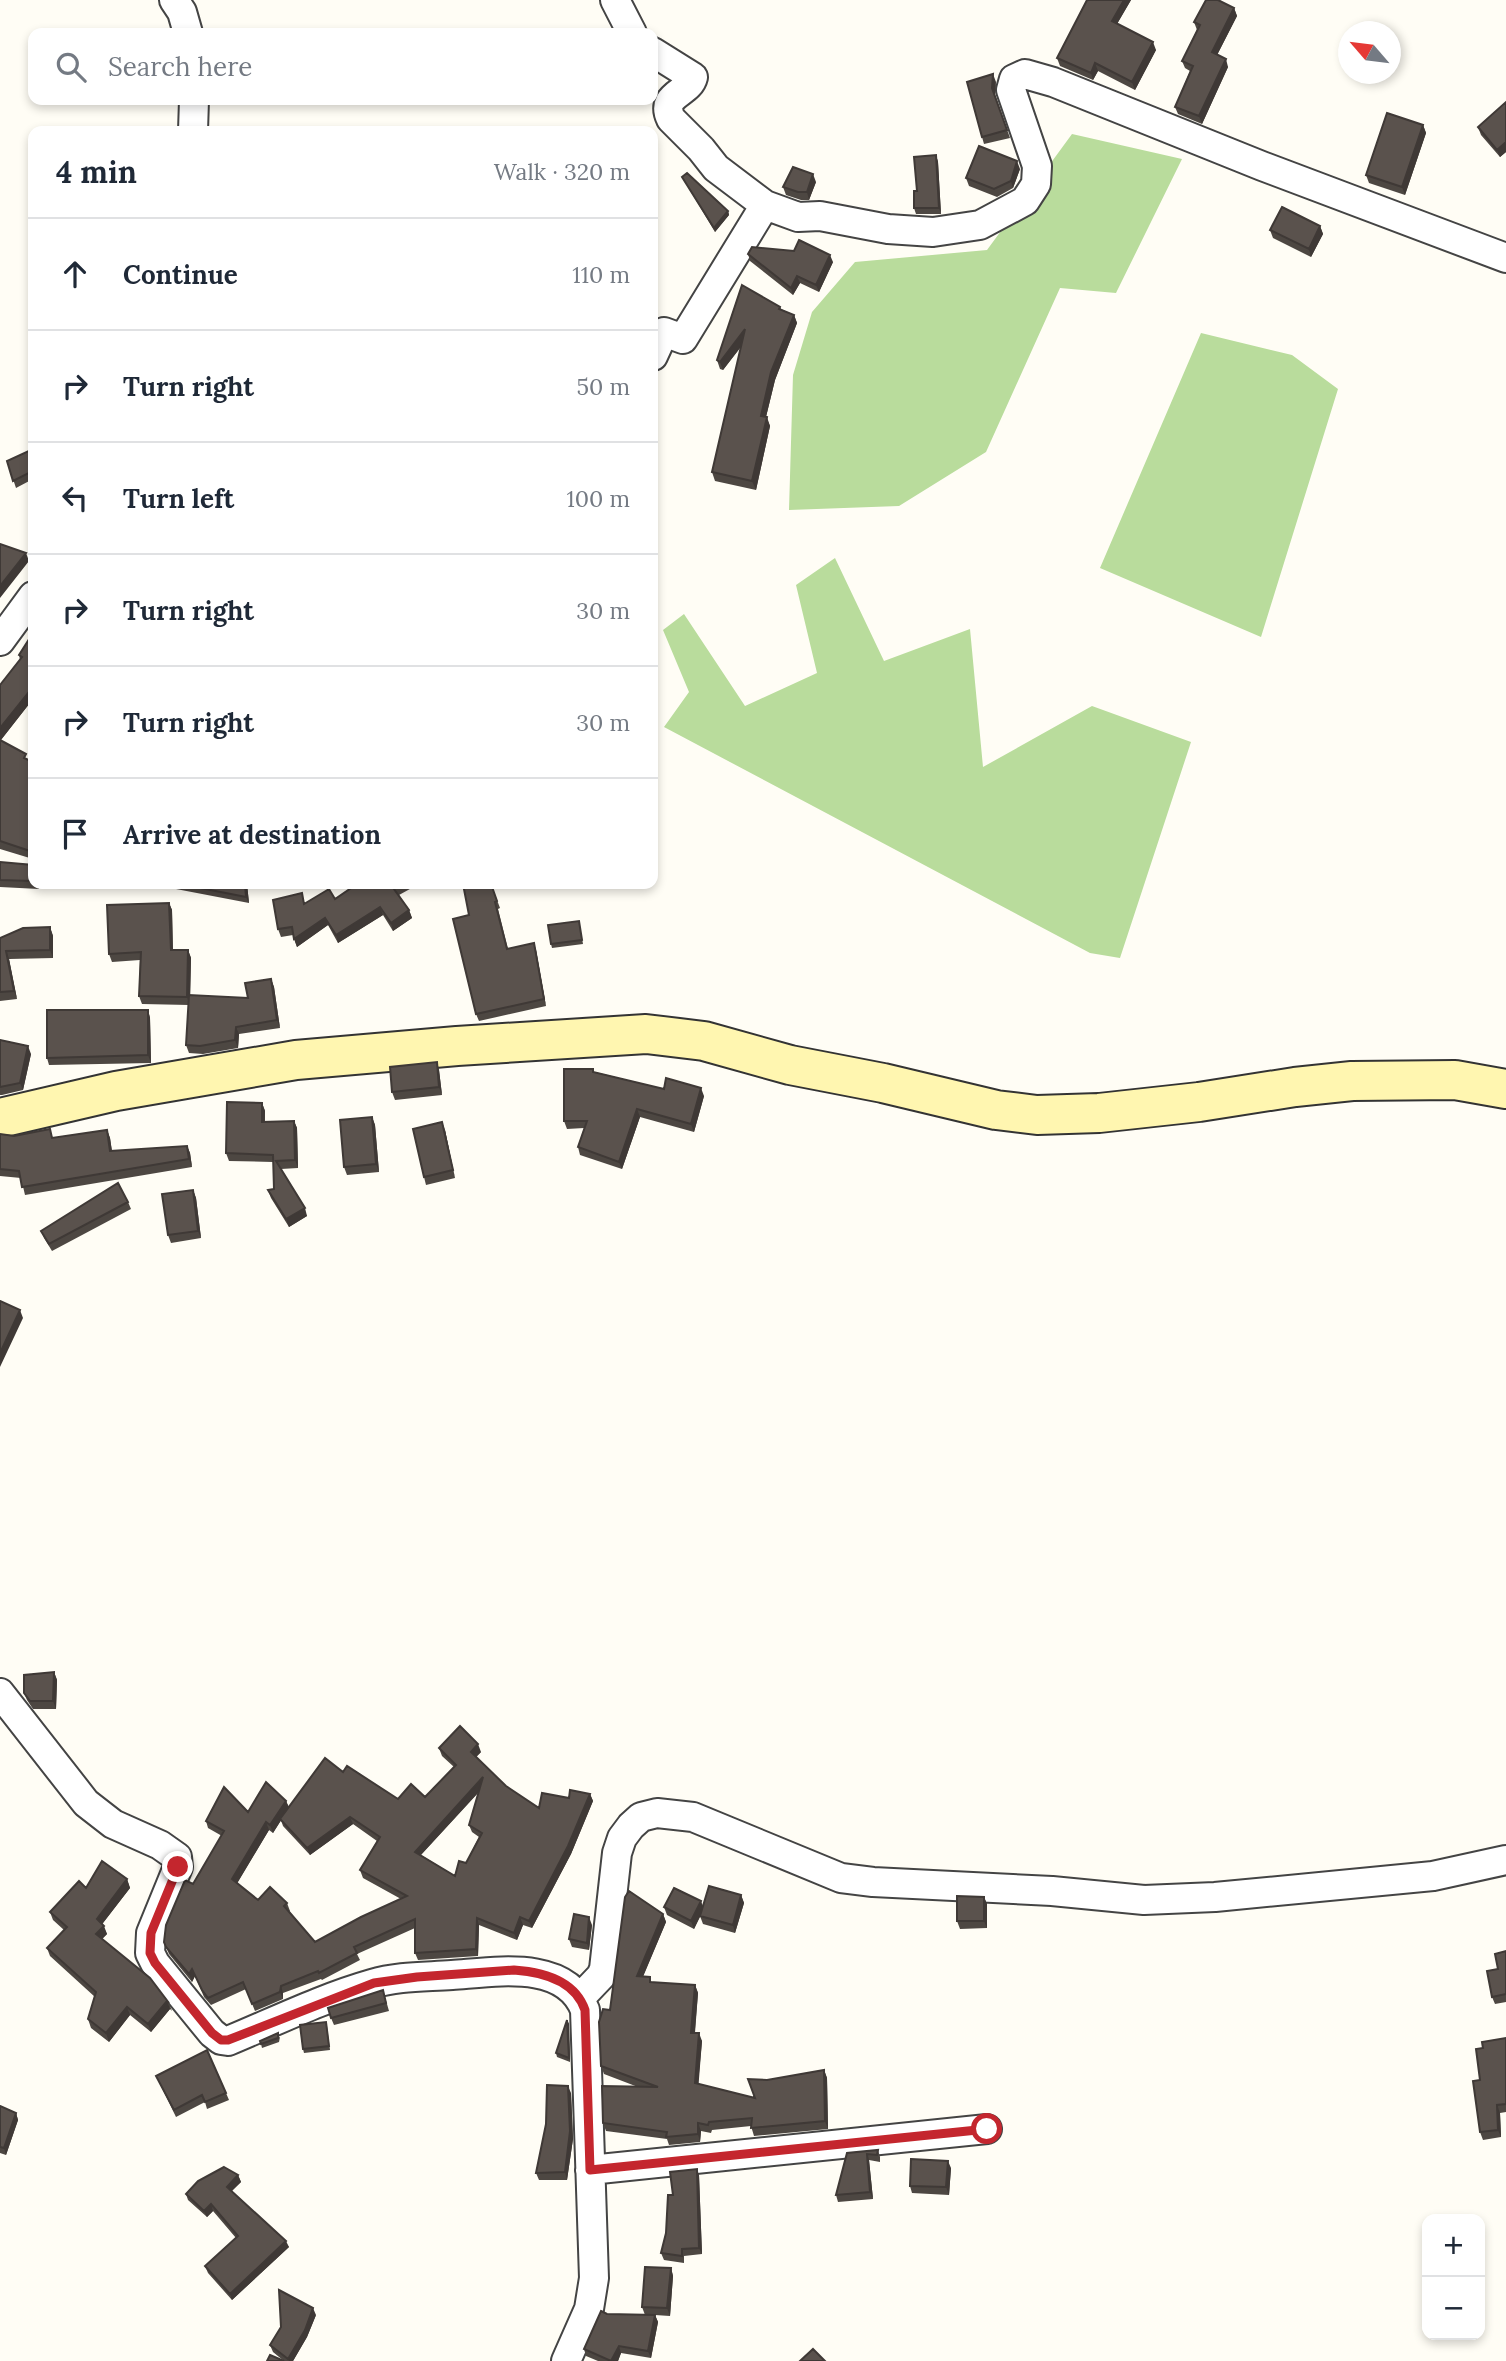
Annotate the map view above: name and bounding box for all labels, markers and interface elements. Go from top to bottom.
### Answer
north arrow [1338,21,1401,84]
search box [28,28,658,105]
icon: search [52,48,90,86]
text: Search here [108,50,252,83]
text: 4 min [56,153,137,191]
text: Walk · 320 m [494,157,630,186]
icon: ahead [56,255,94,293]
text: Continue [123,258,238,291]
text: 110 m [572,260,630,289]
icon: right [56,367,94,405]
text: Turn right [123,370,254,403]
text: 50 m [577,372,630,401]
icon: left [56,479,94,517]
text: Turn left [123,482,234,515]
text: 100 m [566,484,630,513]
icon: right [56,591,94,629]
text: Turn right [123,594,254,627]
text: 30 m [576,596,630,625]
icon: right [56,703,94,741]
text: Turn right [123,706,254,739]
text: 30 m [576,708,630,737]
icon: arrive [56,815,94,853]
text: Arrive at destination [123,818,381,851]
route end [162,1851,193,1882]
route start [971,2113,1002,2144]
map controls [1422,2214,1485,2340]
button: + [1422,2214,1485,2277]
button: − [1422,2277,1485,2340]

